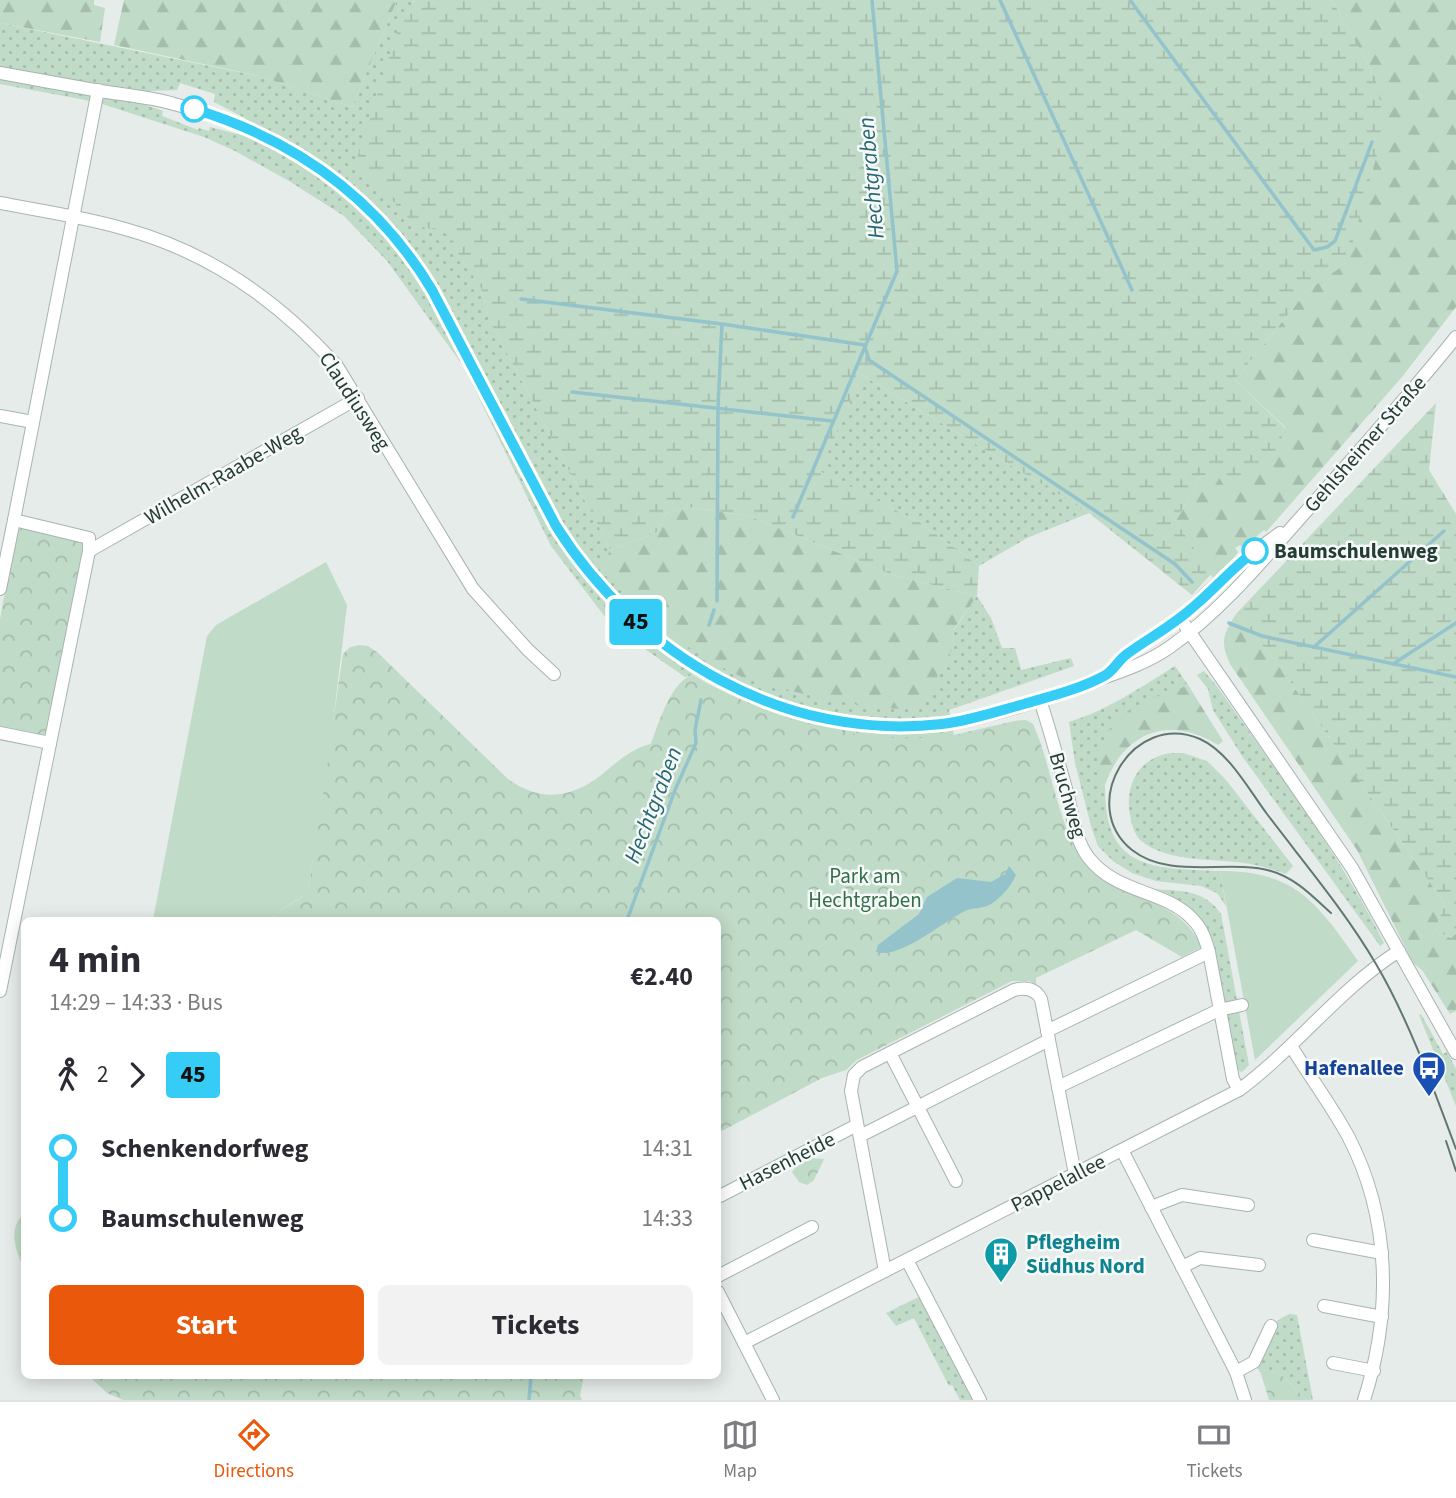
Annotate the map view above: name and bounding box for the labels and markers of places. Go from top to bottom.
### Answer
unlabelled marker [181,96,207,122]
place label: Baumschulenweg [1274,536,1438,566]
marker: Baumschulenweg [1242,538,1268,564]
bus stop icon: Hafenallee [1410,1049,1448,1098]
place label: Hafenallee [1304,1053,1404,1083]
place label: Pflegheim Südhus Nord [1026,1227,1145,1281]
building icon: Pflegheim Südhus Nord [982,1235,1020,1284]

